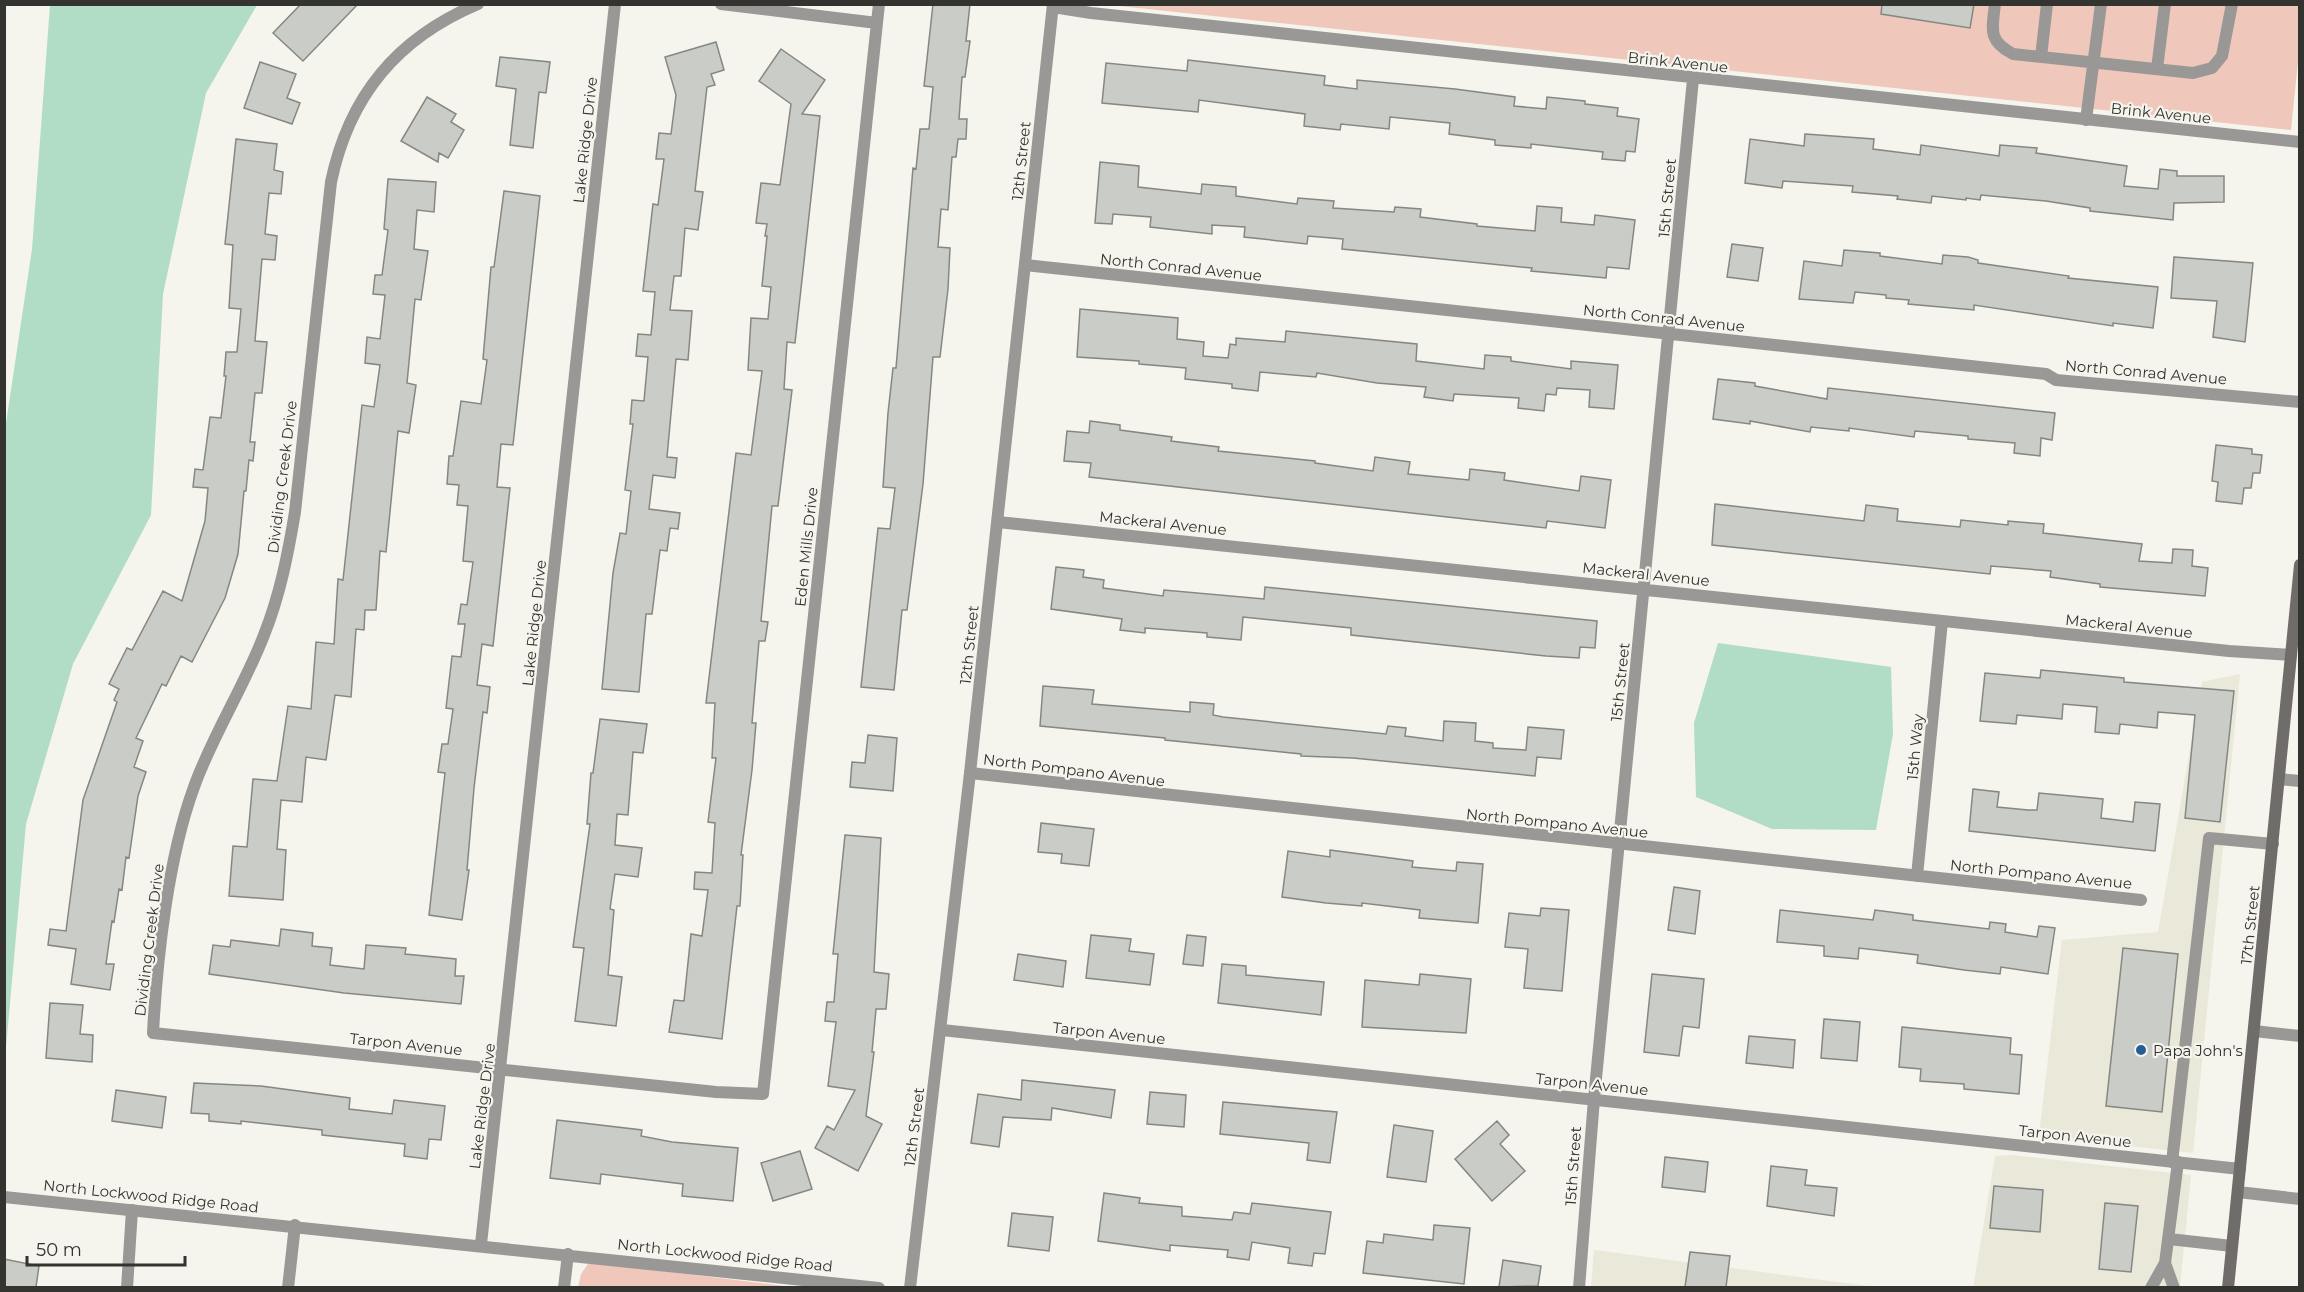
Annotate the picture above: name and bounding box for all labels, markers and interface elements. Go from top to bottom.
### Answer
street label: Brink Avenue [1627,47,1729,77]
street label: Lake Ridge Drive [569,76,601,204]
street label: Brink Avenue [2110,98,2212,128]
street label: 12th Street [1007,120,1035,202]
street label: 15th Street [1654,158,1680,238]
street label: North Conrad Avenue [1099,249,1263,285]
street label: North Conrad Avenue [1582,300,1746,336]
street label: North Conrad Avenue [2064,355,2228,389]
street label: Dividing Creek Drive [263,399,301,555]
street label: Eden Mills Drive [790,486,822,608]
street label: Mackeral Avenue [1098,507,1228,539]
street label: Mackeral Avenue [1581,558,1711,590]
street label: Lake Ridge Drive [518,559,550,687]
street label: 12th Street [955,604,983,686]
street label: Mackeral Avenue [2064,610,2194,642]
street label: 15th Street [1606,642,1634,722]
street label: 15th Way [1903,712,1927,781]
street label: North Pompano Avenue [982,749,1166,791]
street label: North Pompano Avenue [1465,804,1649,842]
street label: North Pompano Avenue [1949,855,2133,893]
street label: Dividing Creek Drive [130,862,168,1018]
street label: 17th Street [2236,884,2264,966]
street label: Tarpon Avenue [1052,1018,1166,1048]
street label: Tarpon Avenue [349,1029,463,1059]
place label: Papa John's [2153,1041,2243,1060]
street label: Lake Ridge Drive [465,1042,499,1170]
marker: Papa John's [2134,1043,2148,1057]
street label: Tarpon Avenue [1535,1069,1649,1099]
street label: 12th Street [900,1086,928,1168]
street label: Tarpon Avenue [2018,1121,2132,1151]
street label: 15th Street [1561,1126,1585,1206]
street label: North Lockwood Ridge Road [42,1175,260,1217]
scale bar [27,1229,184,1267]
street label: North Lockwood Ridge Road [616,1234,834,1276]
text: 50 m [36,1239,82,1261]

